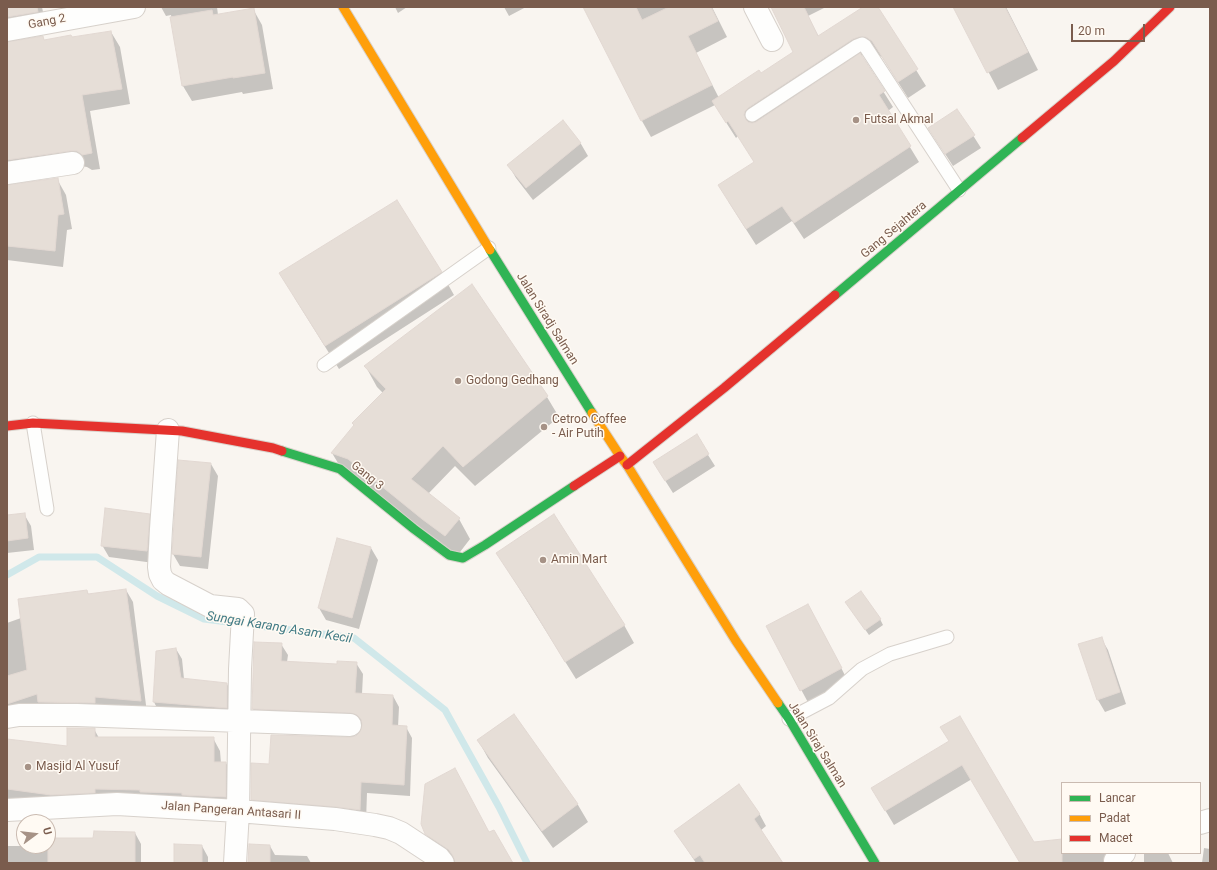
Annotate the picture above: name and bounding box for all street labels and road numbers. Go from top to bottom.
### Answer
street label: Gang 2 [27,11,67,33]
street label: Gang Sejahtera [858,198,930,262]
street label: Jalan Siradj Salman [513,270,581,368]
street label: Gang 3 [348,459,386,493]
street label: Jalan Siraj Salman [785,699,849,791]
street label: Jalan Pangeran Antasari II [161,799,301,823]

